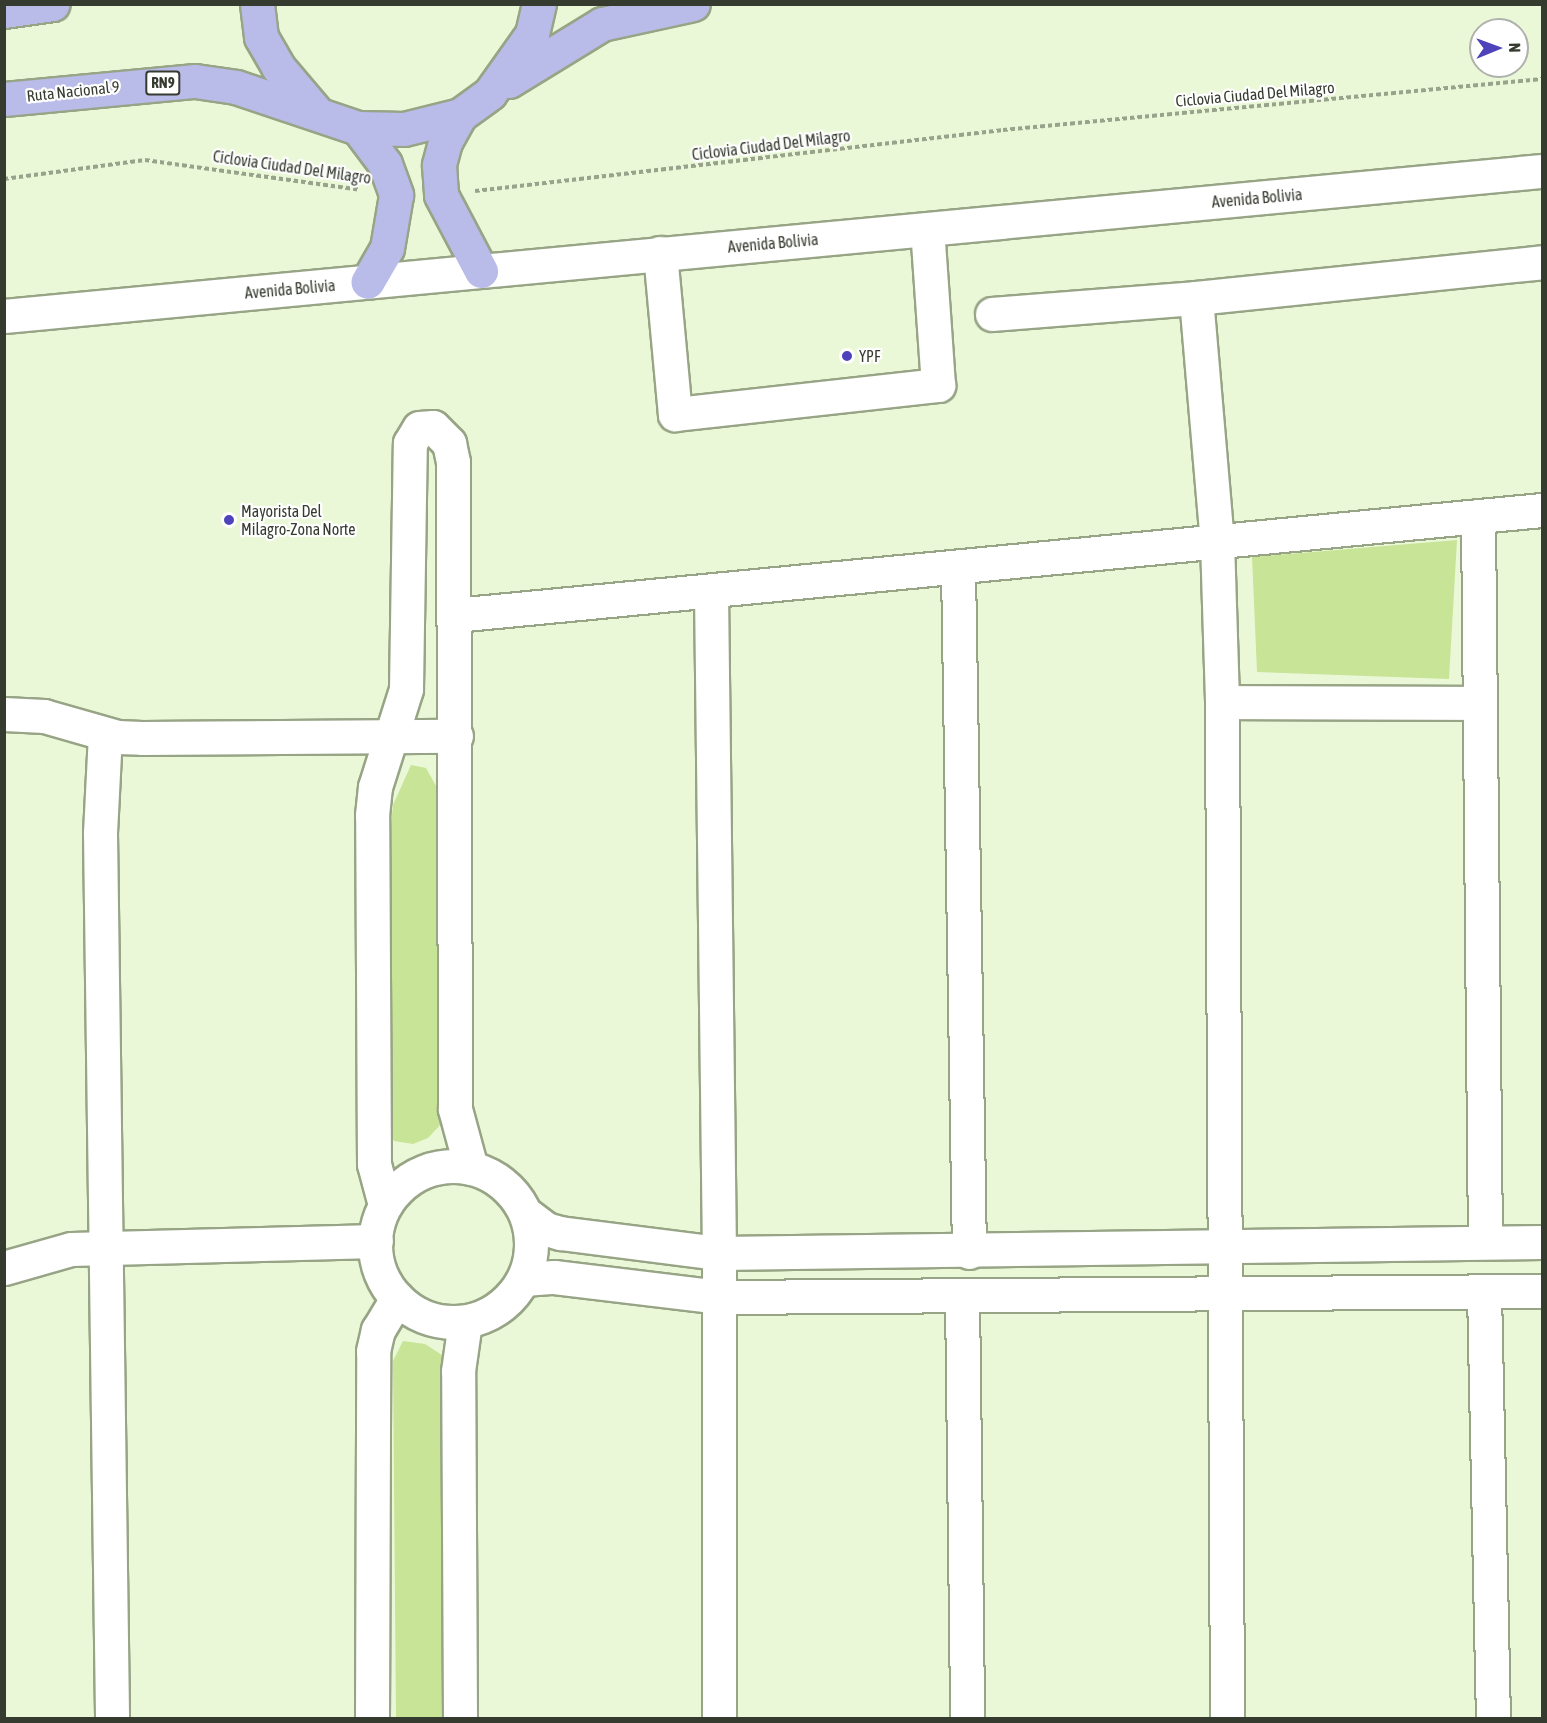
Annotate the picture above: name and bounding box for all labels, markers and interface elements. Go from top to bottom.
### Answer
north arrow [1469,18,1529,78]
text: N [1506,43,1524,53]
road number: RN9 [145,71,181,95]
street label: Ruta Nacional 9 [26,77,120,105]
street label: Ciclovia Ciudad Del Milagro [1175,77,1335,111]
street label: Ciclovia Ciudad Del Milagro [691,126,851,164]
street label: Ciclovia Ciudad Del Milagro [212,146,372,188]
street label: Avenida Bolivia [1211,184,1303,212]
street label: Avenida Bolivia [727,229,819,257]
street label: Avenida Bolivia [244,275,336,303]
place label: YPF [859,346,880,366]
marker: YPF [840,349,854,363]
place label: Mayorista Del Milagro-Zona Norte [241,501,356,539]
marker: Mayorista Del Milagro-Zona Norte [222,513,236,527]

